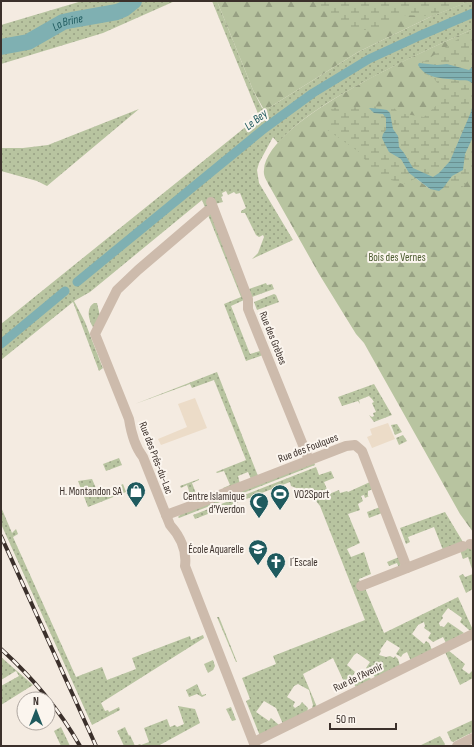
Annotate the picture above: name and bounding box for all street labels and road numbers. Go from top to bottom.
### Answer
street label: Rue des Grèbes [256,309,290,367]
street label: Rue des Prés-du-Lac [136,420,176,496]
street label: Rue des Foulques [276,431,340,465]
street label: Rue de l'Avenir [331,659,385,695]

